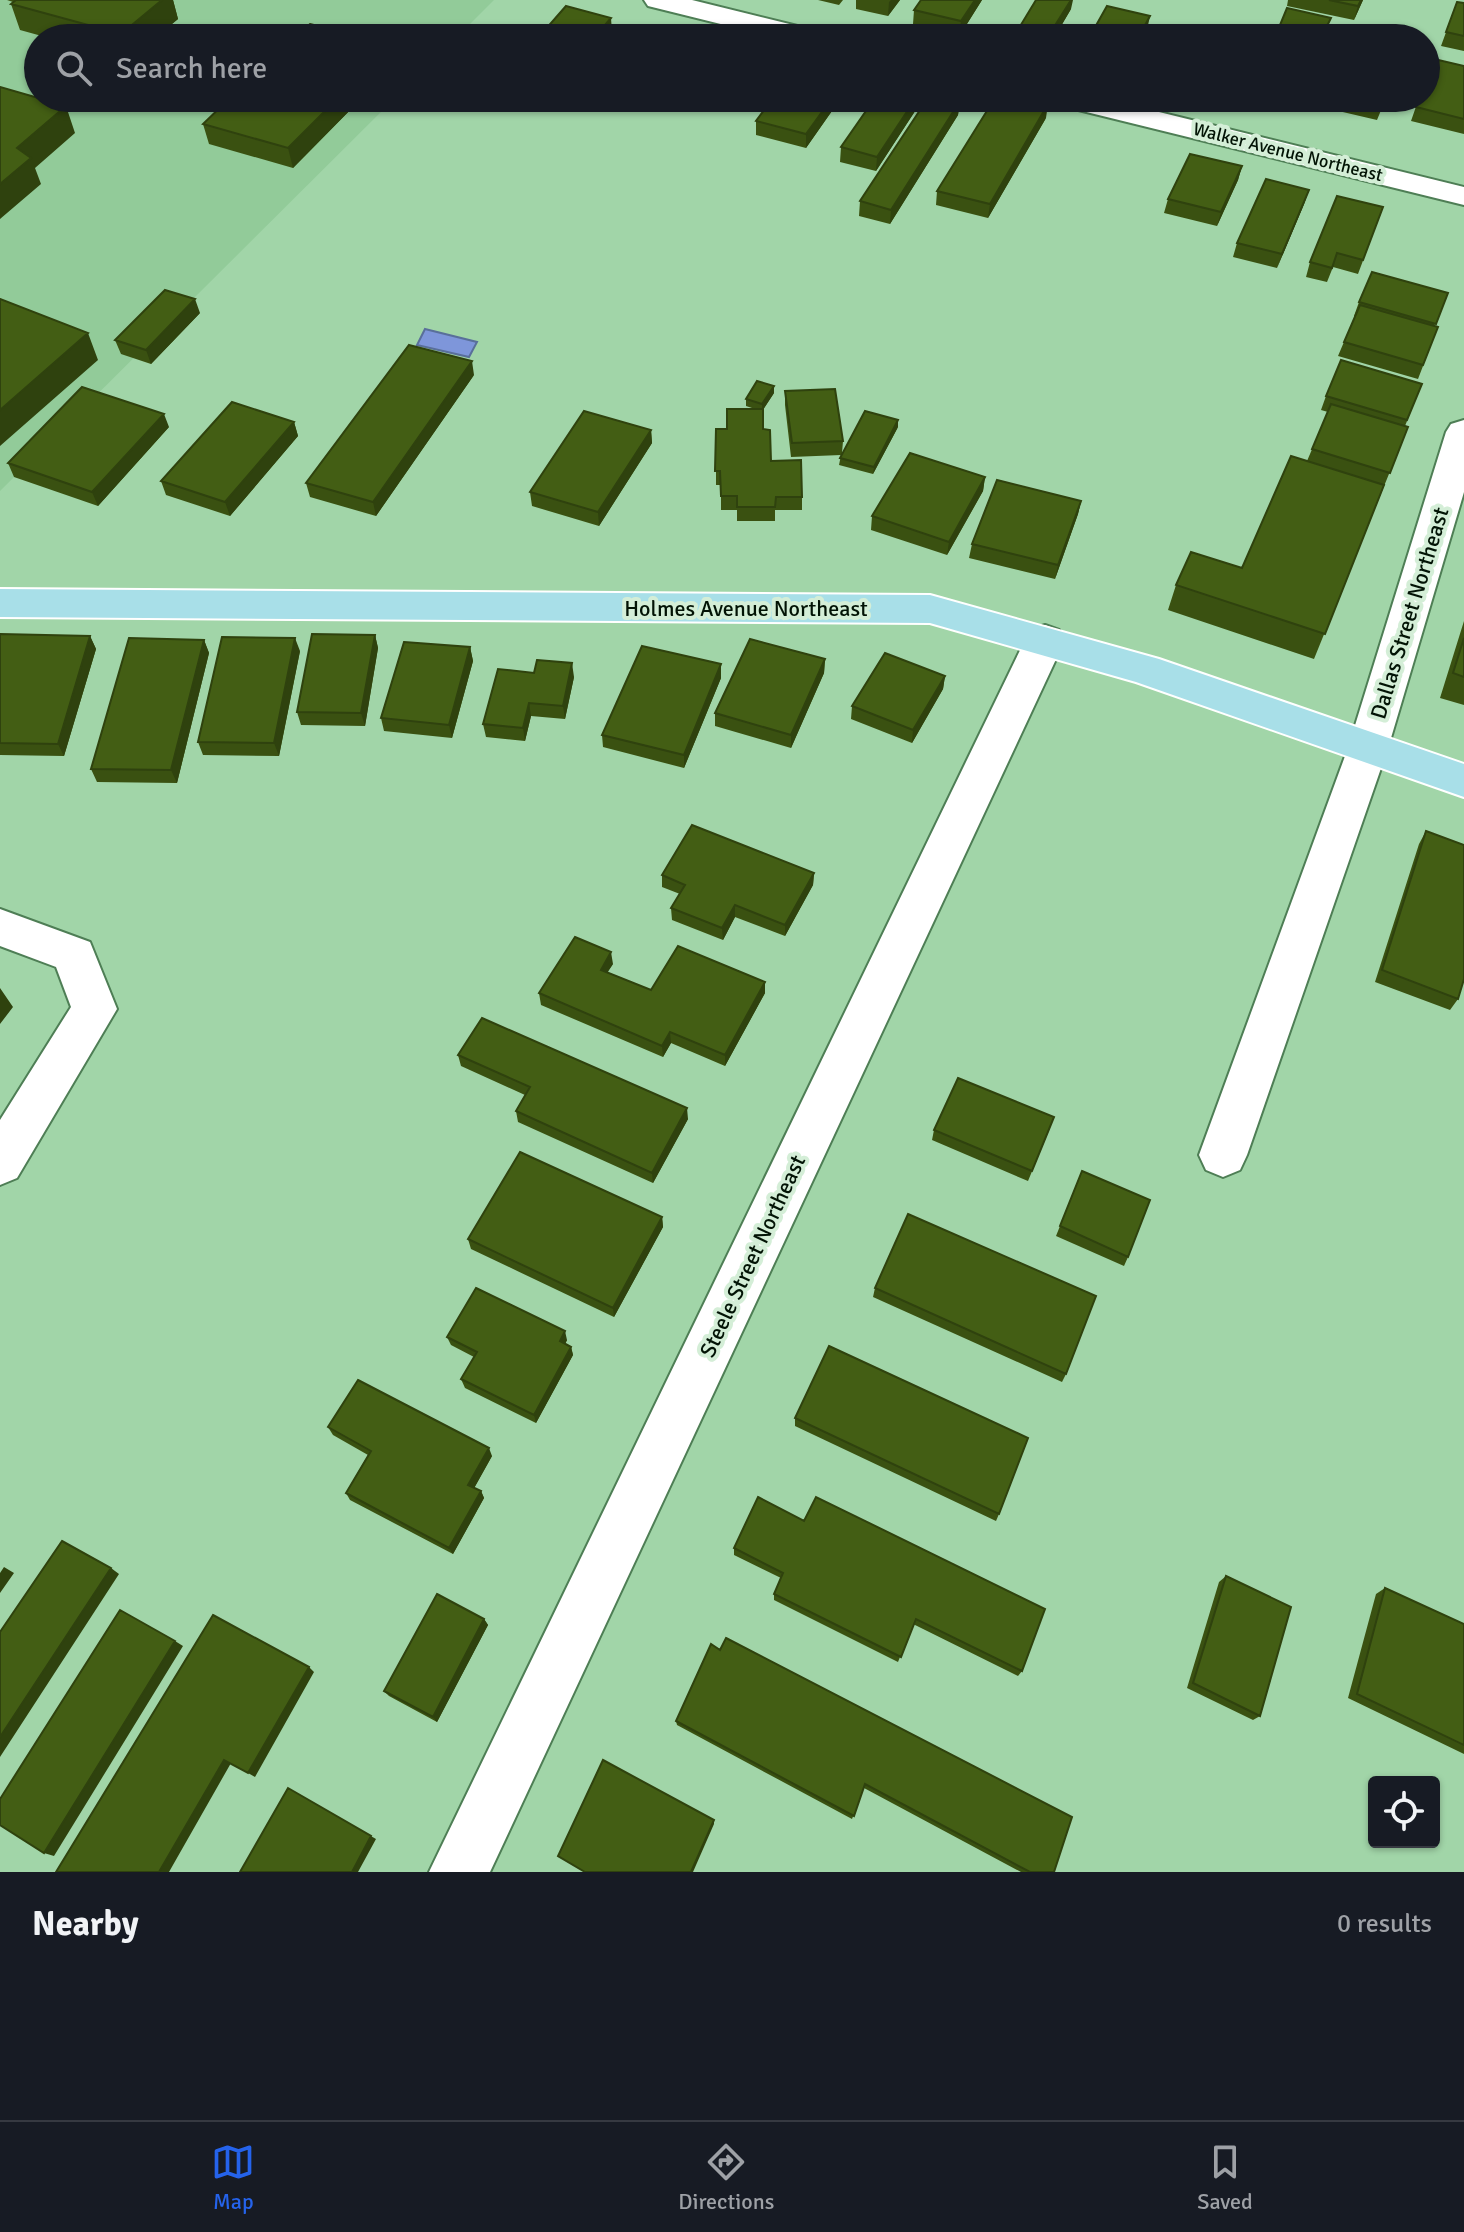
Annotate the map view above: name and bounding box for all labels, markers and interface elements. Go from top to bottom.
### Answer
search box [24,24,1440,112]
icon: search [52,46,96,90]
text: Search here [116,50,267,87]
street label: Walker Avenue Northeast [1191,118,1385,186]
street label: Dallas Street Northeast [1364,504,1455,722]
street label: Holmes Avenue Northeast [624,595,868,622]
street label: Steele Street Northeast [694,1151,811,1362]
map controls [1368,1776,1440,1848]
button: locate [1368,1776,1440,1848]
text: Nearby [32,1903,139,1945]
text: 0 results [1337,1908,1432,1940]
tab: Map [211,2140,255,2215]
tab: Directions [678,2140,774,2215]
tab: Saved [1197,2140,1253,2215]

